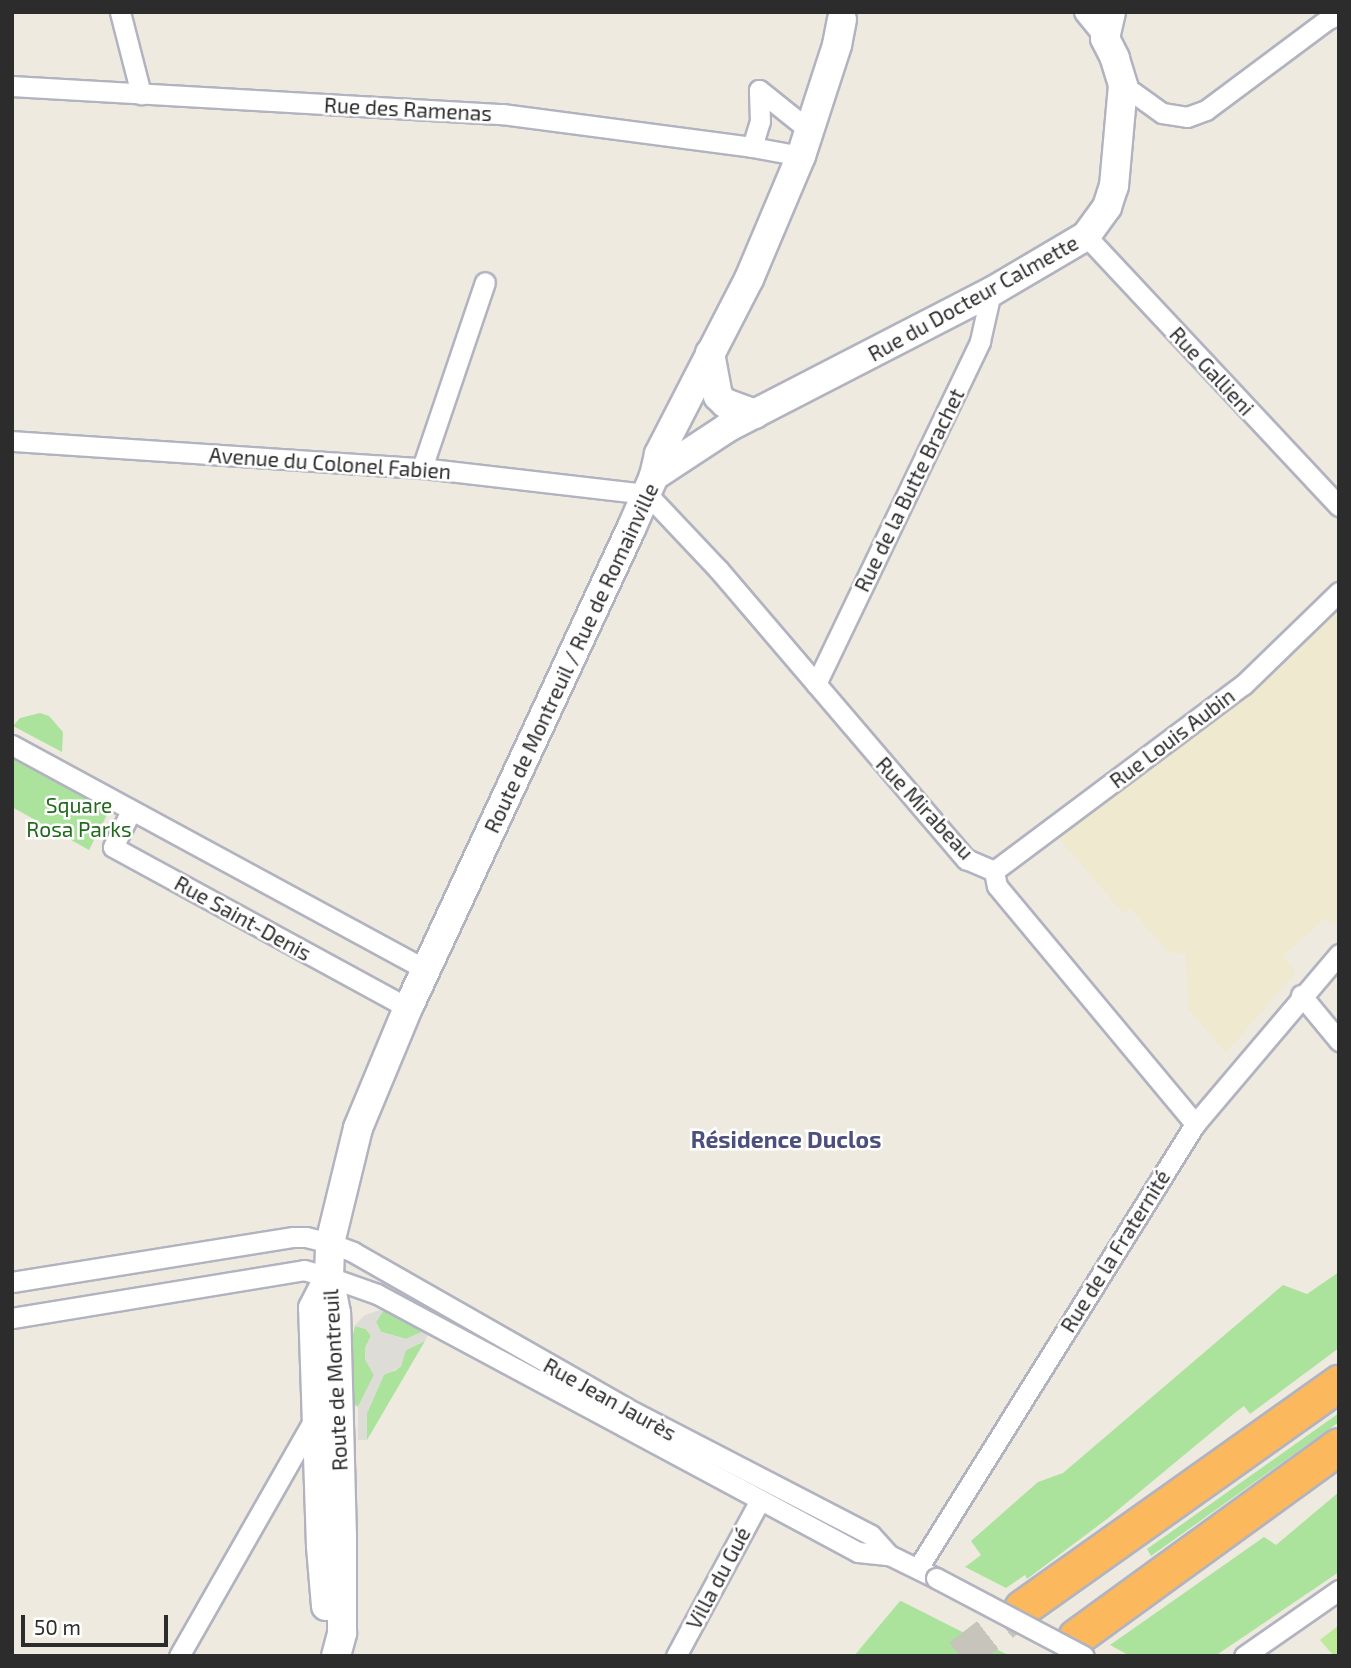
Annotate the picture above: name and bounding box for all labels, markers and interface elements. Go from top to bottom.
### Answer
street label: Rue des Ramenas [323,92,493,126]
street label: Rue du Docteur Calmette [863,230,1083,366]
street label: Rue Gallieni [1165,321,1259,421]
street label: Rue de la Butte Brachet [849,384,969,596]
street label: Avenue du Colonel Fabien [208,442,452,484]
street label: Route de Montreuil / Rue de Romainville [479,479,663,837]
street label: Rue Louis Aubin [1104,683,1240,793]
street label: Rue Mirabeau [871,751,979,865]
park label: Square Rosa Parks [26,792,132,842]
street label: Rue Saint-Denis [170,870,316,966]
district label: Résidence Duclos [691,1125,881,1153]
street label: Rue de la Fraternité [1055,1165,1175,1337]
street label: Route de Montreuil [318,1288,352,1472]
street label: Rue Jean Jaurès [539,1352,681,1446]
street label: Villa du Gué [681,1523,755,1633]
scale bar [24,1602,172,1646]
text: 50 m [34,1614,81,1639]

